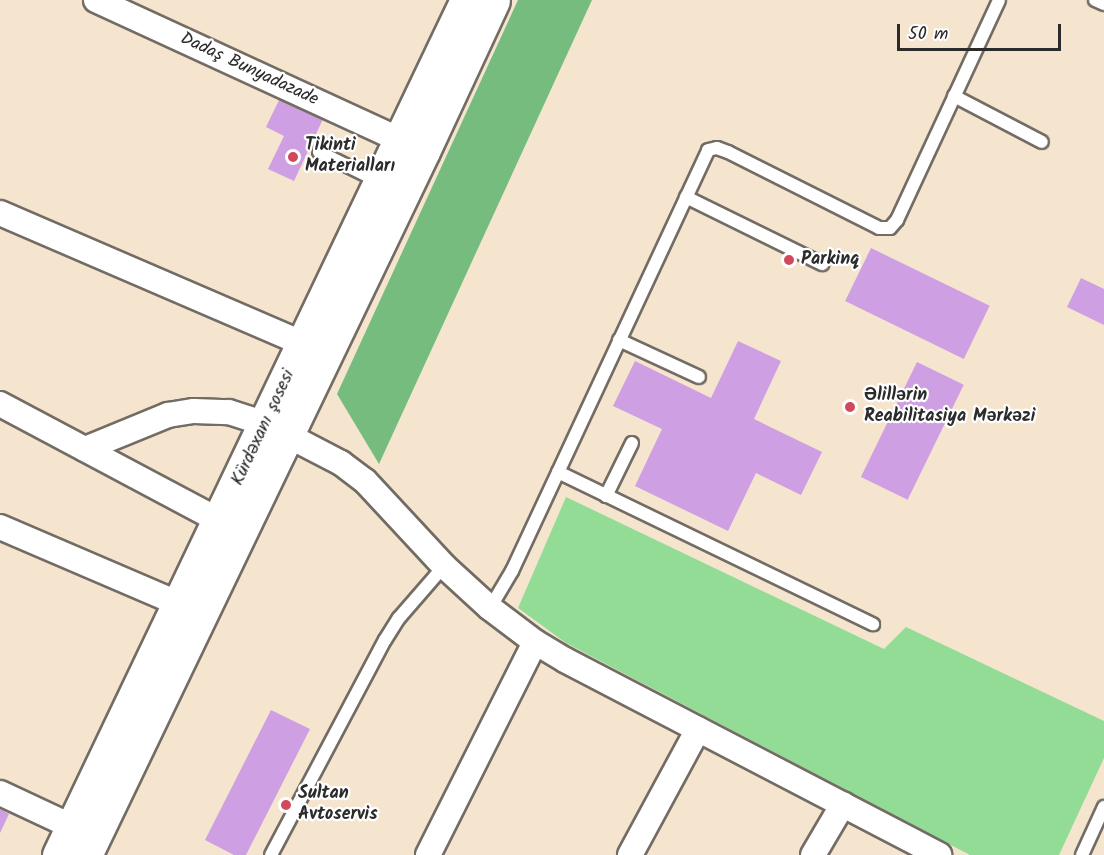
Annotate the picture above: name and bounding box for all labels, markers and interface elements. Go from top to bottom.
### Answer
scale bar [900,12,1064,50]
text: 50 m [908,20,948,49]
street label: Dadaş Bunyadazade [177,29,321,111]
place label: Tikinti Materialları [305,136,395,178]
marker: Tikinti Materialları [286,150,300,164]
place label: Parkinq [801,249,859,271]
marker: Parkinq [782,253,796,267]
street label: Kürdəxanı şosesi [228,367,300,489]
place label: Əlillərin Reabilitasiya Mərkəzi [864,386,1035,428]
marker: Əlillərin Reabilitasiya Mərkəzi [841,398,859,416]
place label: Sultan Avtoservis [298,784,378,826]
marker: Sultan Avtoservis [279,798,293,812]

